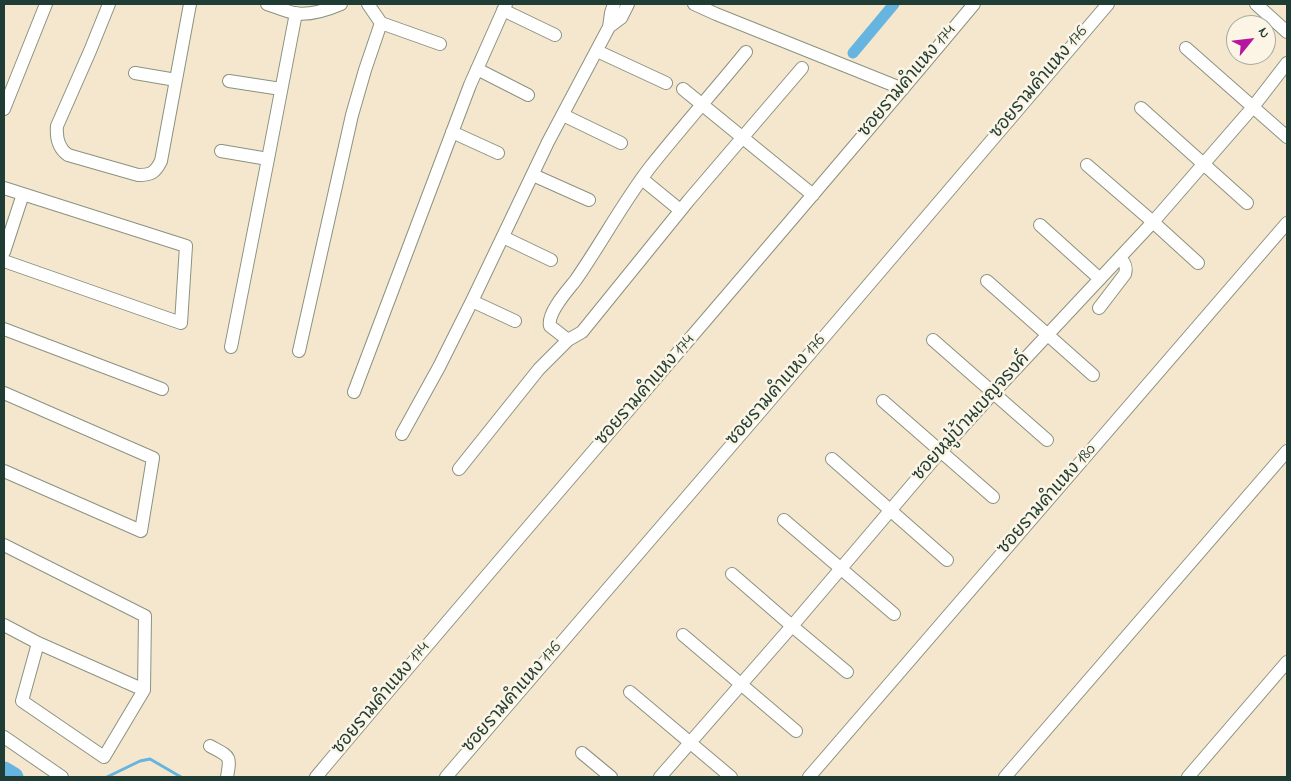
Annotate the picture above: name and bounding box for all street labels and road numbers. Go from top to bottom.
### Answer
street label: ซอยรามคำแหง 174 [855,21,961,143]
street label: ซอยรามคำแหง 176 [986,22,1094,144]
street label: ซอยรามคำแหง 174 [592,331,700,451]
street label: ซอยรามคำแหง 176 [723,331,831,451]
street label: ซอยหมู่บ้านเบญจรงค์ [909,349,1035,487]
street label: ซอยรามคำแหง 180 [994,440,1102,560]
street label: ซอยรามคำแหง 174 [329,638,435,760]
street label: ซอยรามคำแหง 176 [459,638,567,758]

